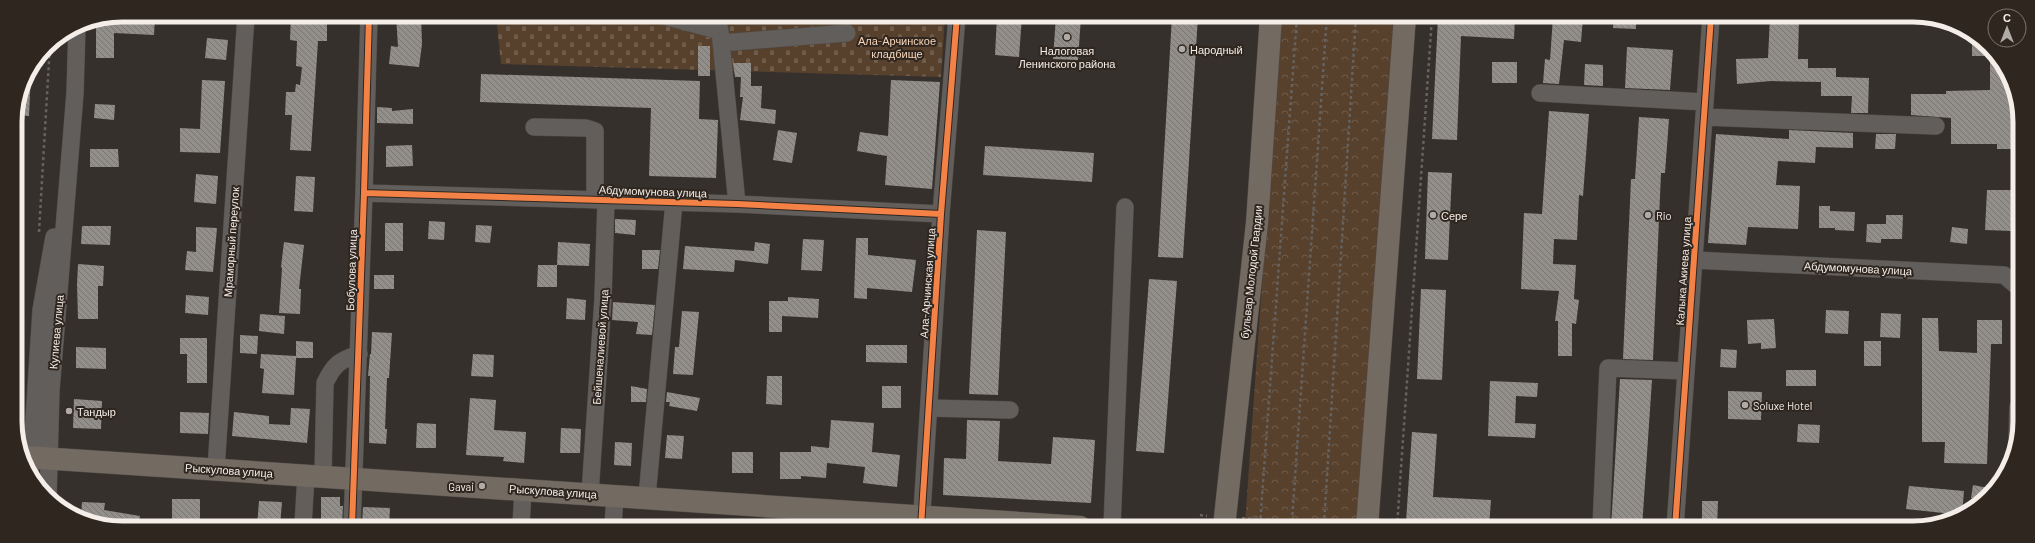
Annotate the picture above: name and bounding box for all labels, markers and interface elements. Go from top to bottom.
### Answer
north arrow [1987,8,2027,48]
text: С [2003,11,2011,24]
marker: Налоговая Ленинского района [1062,32,1072,42]
park label: Ала-Арчинское кладбище [858,34,936,60]
place label: Народный [1190,43,1243,56]
place label: Налоговая Ленинского района [1019,44,1116,70]
marker: Народный [1177,44,1187,54]
street label: Абдумомунова улица [599,183,708,199]
street label: Мраморный переулок [221,186,241,298]
street label: бульвар Молодой Гвардии [1238,205,1264,339]
place label: Сере [1441,209,1467,222]
place label: Rio [1656,209,1672,222]
marker: Сере [1428,210,1438,220]
marker: Rio [1643,210,1653,220]
street label: Калыка Акиева улица [1673,215,1693,326]
street label: Ала-Арчинская улица [917,227,937,339]
street label: Бобулова улица [343,228,359,311]
street label: Абдумомунова улица [1804,259,1913,277]
street label: Бейшеналиевой улица [589,288,611,405]
street label: Кулиева улица [46,293,66,370]
place label: Soluxe Hotel [1753,399,1812,412]
marker: Soluxe Hotel [1740,400,1750,410]
place label: Тандыр [77,405,116,418]
marker: Тандыр [64,406,74,416]
street label: Рыскулова улица [185,460,274,480]
place label: Gavai [448,480,474,493]
marker: Gavai [477,481,487,491]
street label: Рыскулова улица [509,481,598,501]

